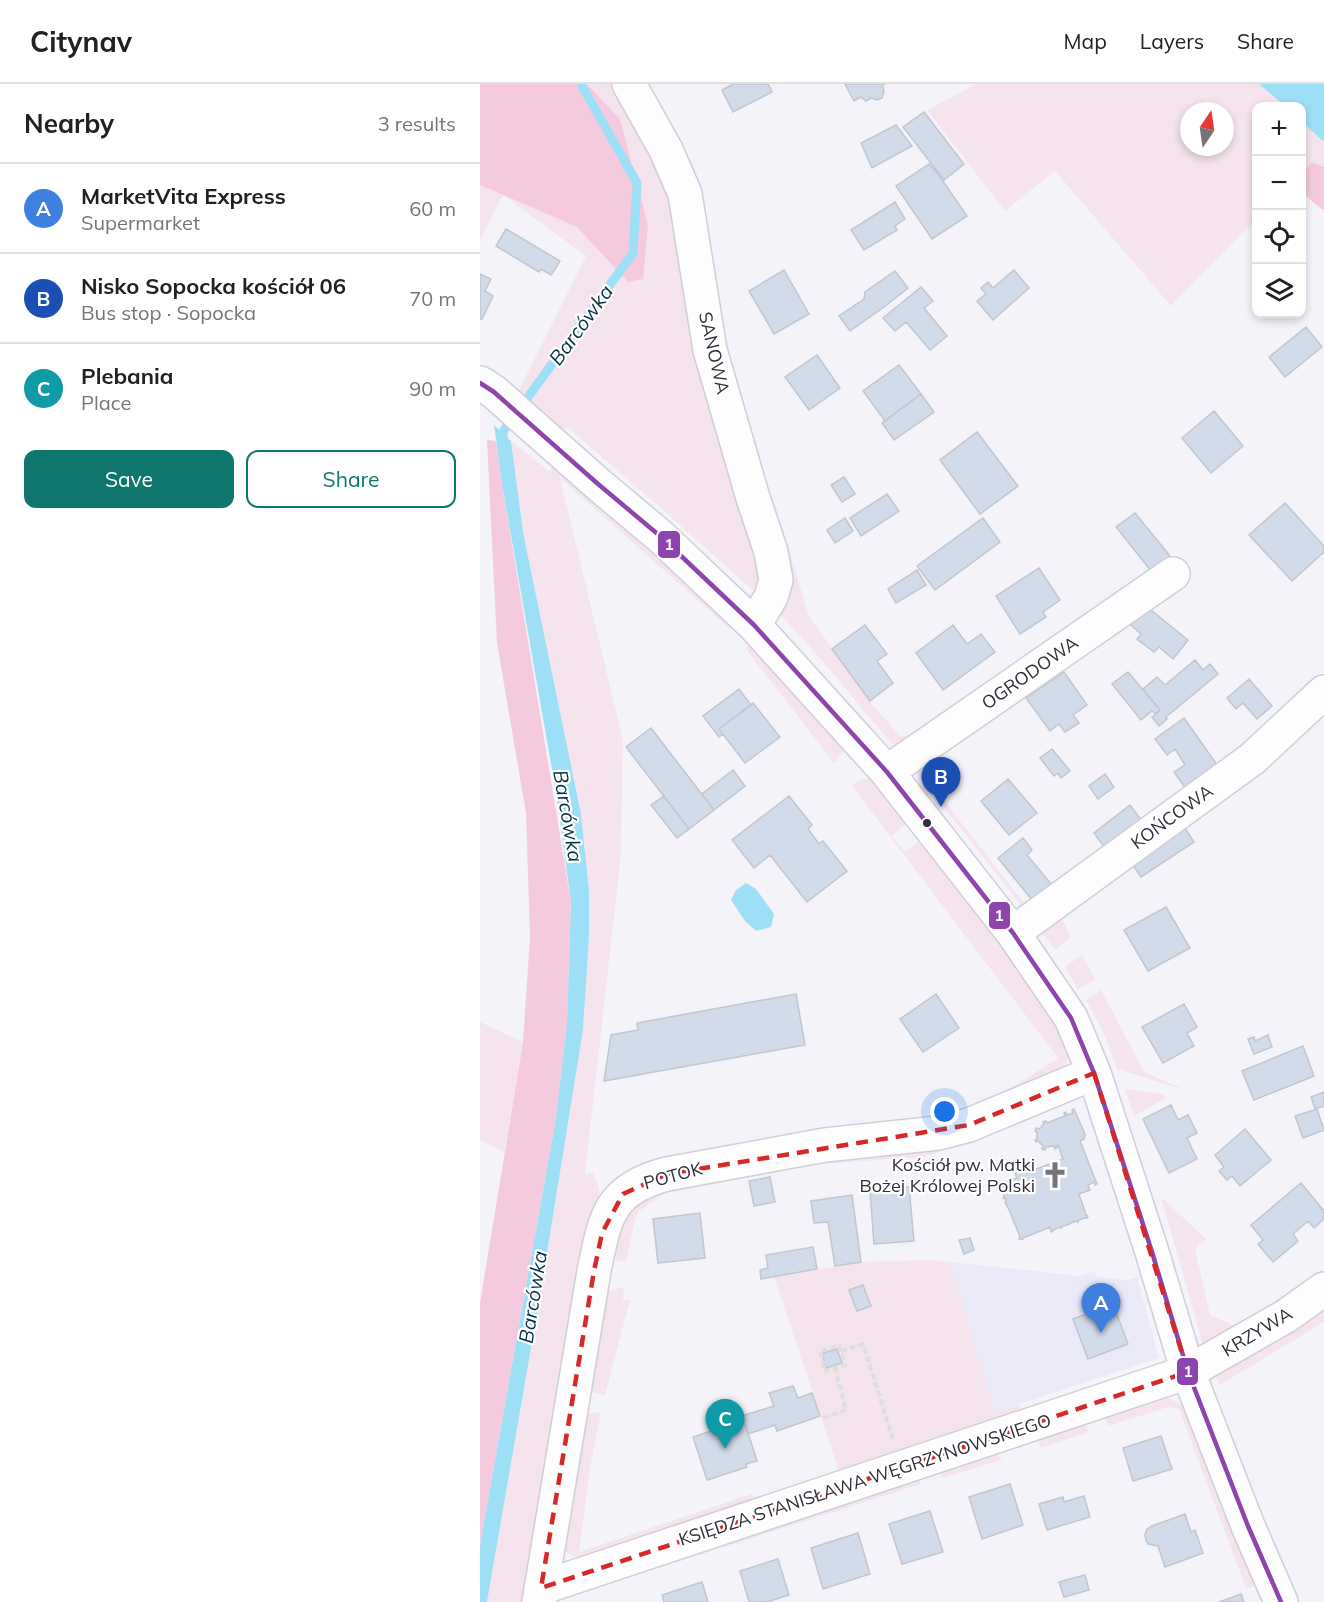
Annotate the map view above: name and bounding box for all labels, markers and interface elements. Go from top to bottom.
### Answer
text: Citynav [30,24,132,59]
text: Map [1064,28,1107,54]
text: Layers [1140,28,1204,54]
text: Share [1237,28,1294,54]
north arrow [1180,102,1234,156]
map controls [1252,102,1306,318]
button: + [1252,102,1306,156]
text: Nearby [24,107,114,140]
text: 3 results [378,111,456,136]
button: − [1252,156,1306,210]
text: MarketVita Express [81,182,286,210]
text: A [36,196,51,221]
text: 60 m [409,196,456,221]
text: Supermarket [81,210,200,235]
button: locate [1252,210,1306,264]
button: layers [1252,264,1306,318]
text: Nisko Sopocka kościół 06 [81,272,346,300]
water label: Barcówka [543,280,618,370]
text: B [37,286,50,311]
text: 70 m [409,286,456,311]
text: Bus stop · Sopocka [81,300,256,325]
street label: SANOWA [694,310,735,396]
text: Plebania [81,362,173,390]
text: C [37,376,50,401]
text: 90 m [409,376,456,401]
text: Place [81,390,131,415]
button: Save [24,450,234,508]
button: Share [246,450,456,508]
line badge: 1 [657,530,681,559]
text: 1 [664,534,674,554]
street label: OGRODOWA [977,631,1082,714]
pin: B [922,758,960,807]
water label: Barcówka [548,768,589,864]
street label: KOŃCOWA [1126,779,1217,854]
unlabelled marker [921,817,933,829]
line badge: 1 [988,901,1011,930]
text: 1 [994,905,1004,925]
your location [930,1097,959,1126]
place label: Kościół pw. Matki Bożej Królowej Polski [859,1153,1035,1197]
street label: POTOK [641,1156,705,1194]
church icon: Kościół pw. Matki Bożej Królowej Polski [1040,1160,1070,1190]
water label: Barcówka [513,1249,552,1345]
pin: A [1082,1284,1120,1333]
street label: KRZYWA [1217,1302,1296,1361]
line badge: 1 [1176,1357,1199,1386]
text: 1 [1183,1361,1193,1381]
pin: C [706,1400,744,1449]
street label: KSIĘDZA STANISŁAWA WĘGRZYNOWSKIEGO [676,1408,1054,1551]

